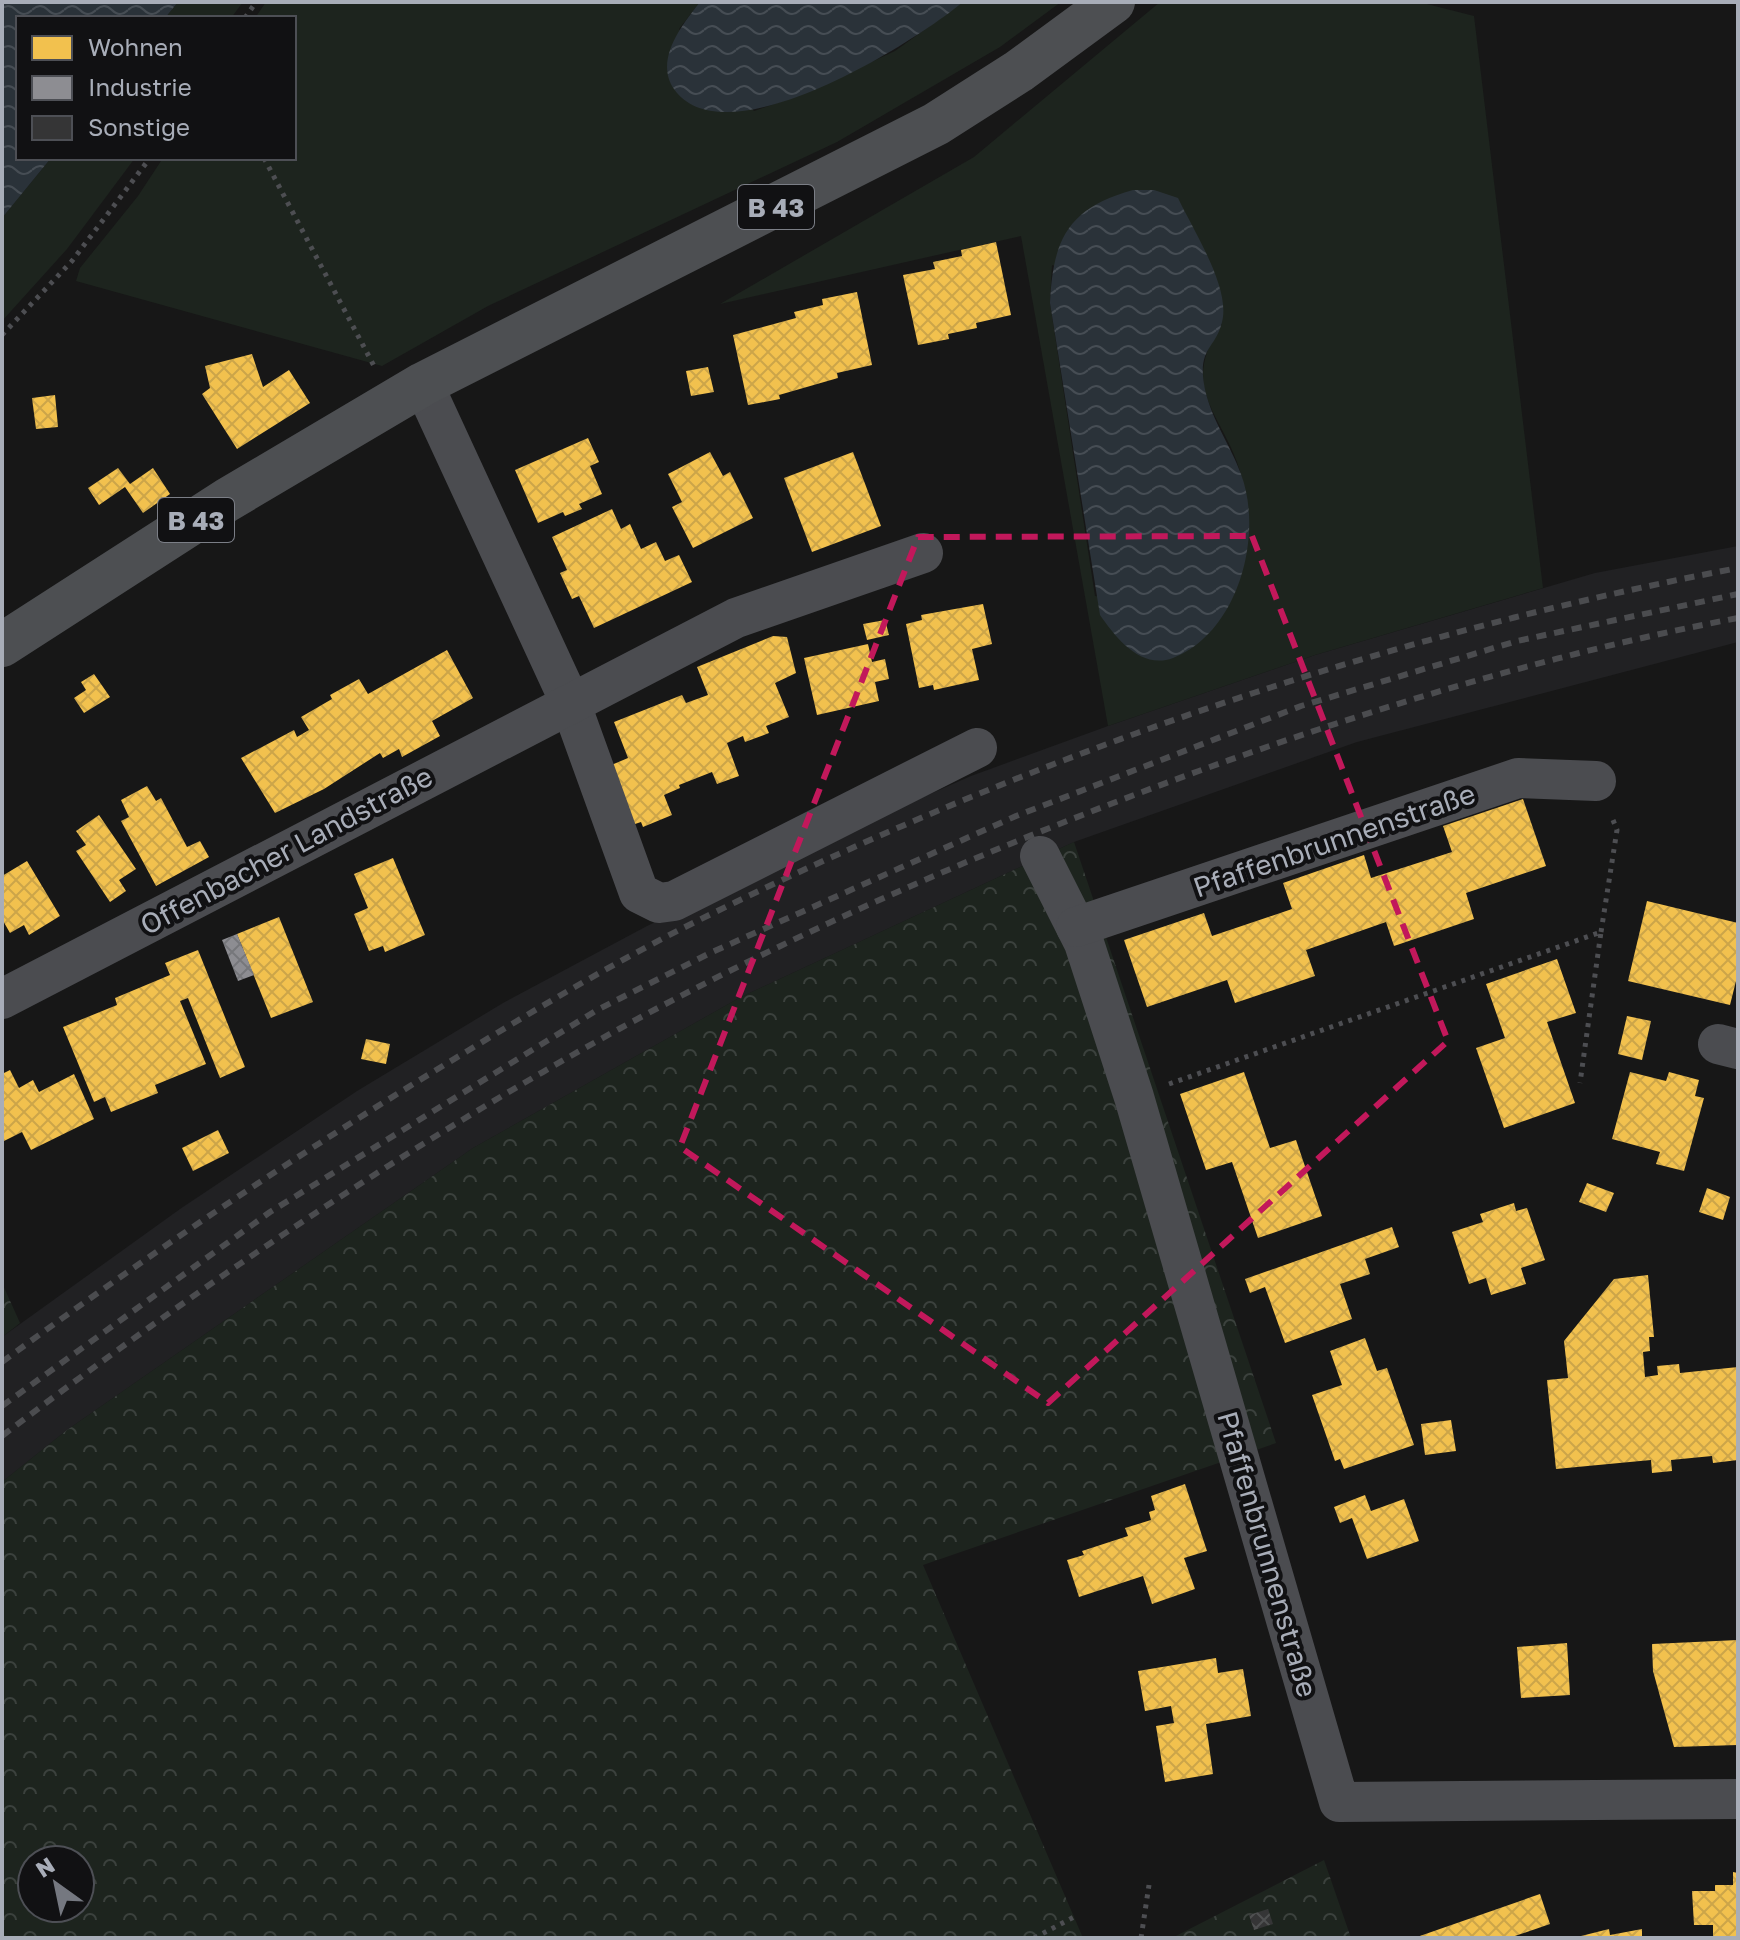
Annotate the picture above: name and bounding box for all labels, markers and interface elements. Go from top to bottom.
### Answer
legend [16,16,296,160]
text: Wohnen [88,32,183,61]
text: Industrie [88,72,192,101]
text: Sonstige [88,112,190,141]
road number: B 43 [738,185,814,229]
road number: B 43 [158,498,234,542]
street label: Offenbacher Landstraße [134,759,438,941]
street label: Pfaffenbrunnenstraße [1189,776,1479,904]
street label: Pfaffenbrunnenstraße [1211,1407,1325,1701]
north arrow [16,1844,96,1924]
text: N [30,1851,59,1883]

